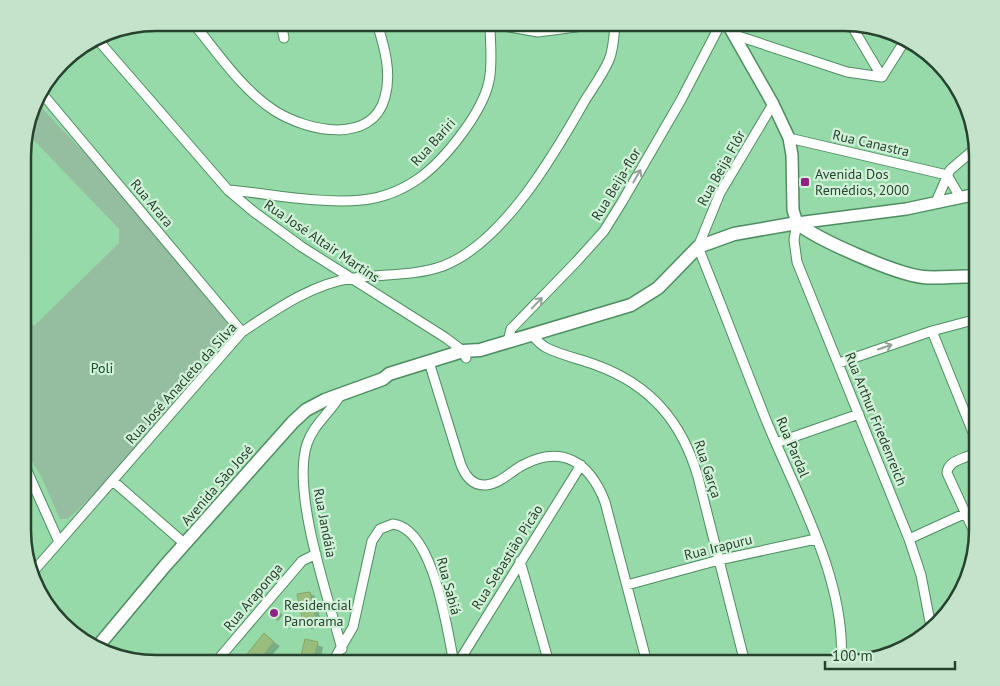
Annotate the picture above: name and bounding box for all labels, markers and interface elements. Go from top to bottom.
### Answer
street label: Rua Bariri [407,114,459,170]
street label: Rua Canastra [831,125,911,161]
street label: Rua Beija Flôr [693,127,749,209]
street label: Rua Beija-flor [587,144,645,224]
place label: Avenida Dos Remédios, 2000 [815,165,910,199]
one-way arrow [633,169,643,184]
street label: Rua Arara [127,175,177,231]
marker: Avenida Dos Remédios, 2000 [799,176,811,188]
street label: Rua José Altair Martins [261,196,383,286]
one-way arrow [531,296,543,309]
street label: Rua José Anacleto da Silva [122,318,240,448]
one-way arrow [877,342,892,351]
street label: Rua Arthur Friedenreich [841,350,911,488]
park label: Poli [91,359,113,377]
street label: Rua Pardal [772,414,814,480]
street label: Rua Garça [690,438,726,500]
street label: Avenida São José [177,441,257,529]
street label: Rua Jandáia [309,487,341,559]
street label: Rua Sebastião Picão [467,501,547,613]
street label: Rua Irapuru [682,530,754,564]
street label: Rua Sabiá [433,555,465,617]
street label: Rua Araponga [219,559,287,635]
place label: Residencial Panorama [284,596,352,630]
marker: Residencial Panorama [268,607,280,619]
scale bar [825,638,955,670]
text: 100 m [832,646,873,665]

